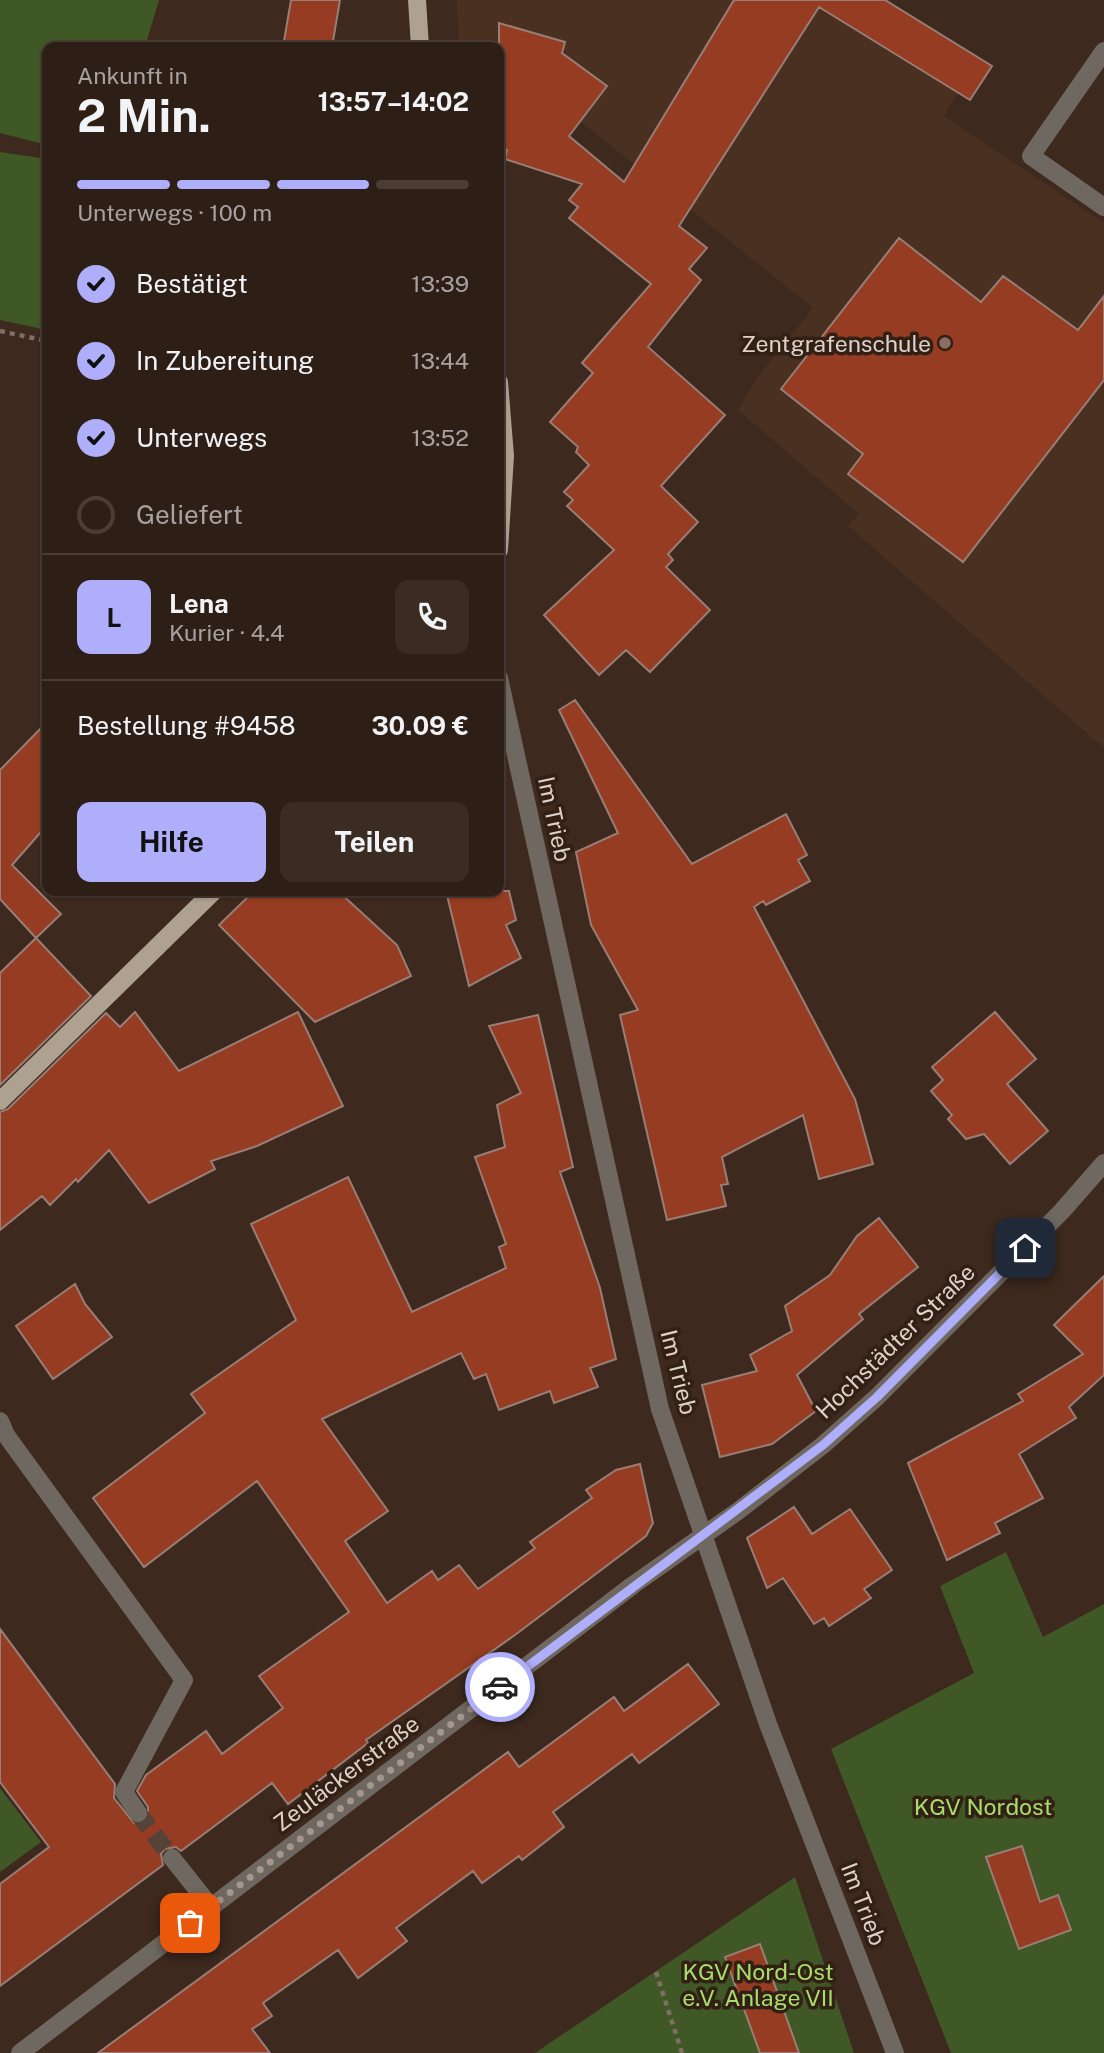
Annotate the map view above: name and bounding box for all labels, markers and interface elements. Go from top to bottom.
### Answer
text: Ankunft in [77,62,188,89]
text: 13:57–14:02 [318,86,469,117]
text: 2 Min. [77,88,211,142]
text: Unterwegs · 100 m [77,199,272,226]
icon: check [77,265,115,303]
text: Bestätigt [136,268,248,299]
text: 13:39 [411,270,469,297]
place label: Zentgrafenschule [741,330,931,357]
marker: Zentgrafenschule [937,335,953,351]
icon: check [77,342,115,380]
text: In Zubereitung [136,345,314,376]
text: 13:44 [411,347,469,374]
icon: check [77,419,115,457]
text: Unterwegs [136,422,267,453]
text: 13:52 [412,424,469,451]
text: Geliefert [136,499,243,530]
button: phone [395,580,469,654]
text: Lena [169,588,229,619]
text: L [106,602,122,633]
text: Kurier · 4.4 [169,619,284,646]
text: Bestellung #9458 [77,710,296,741]
text: 30.09 € [371,710,469,741]
street label: Im Trieb [533,774,577,864]
button: Hilfe [77,802,266,882]
button: Teilen [280,802,469,882]
pin [995,1218,1055,1278]
icon: home [1006,1229,1044,1267]
street label: Hochstädter Straße [810,1258,980,1424]
street label: Im Trieb [655,1327,703,1417]
courier [465,1652,535,1722]
icon: car [481,1668,519,1706]
street label: Zeuläckerstraße [268,1709,424,1837]
park label: KGV Nordost [914,1793,1052,1820]
street label: Im Trieb [836,1859,892,1949]
pin [160,1893,220,1953]
icon: bag [171,1904,209,1942]
park label: KGV Nord-Ost e.V. Anlage VII [682,1958,834,2011]

